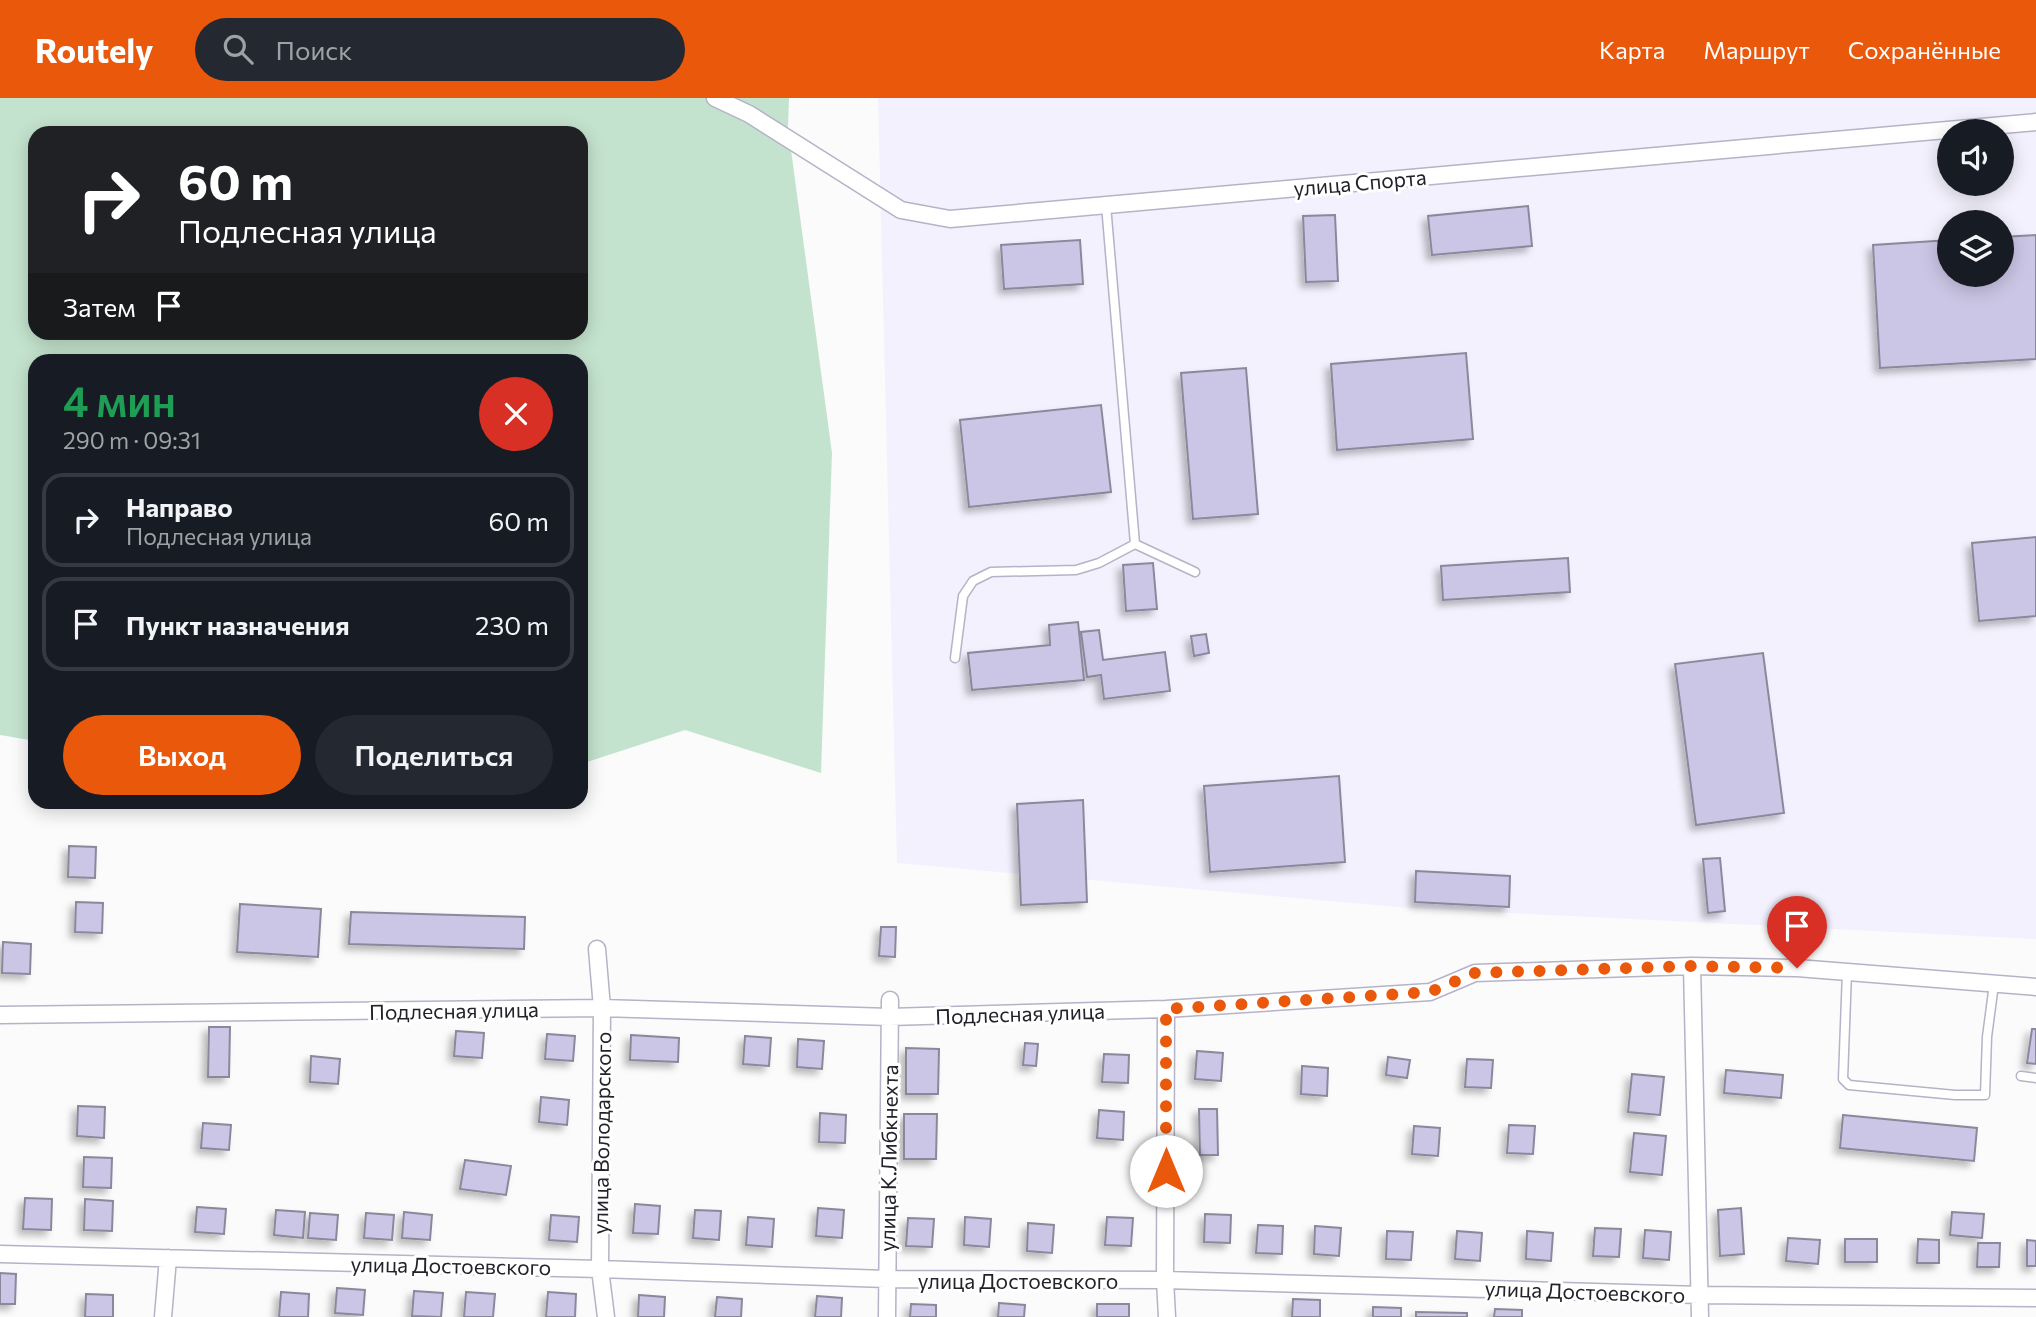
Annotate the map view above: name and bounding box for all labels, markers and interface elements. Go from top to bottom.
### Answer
search box [195,18,685,81]
text: Routely [35,29,153,70]
icon: search [219,30,257,68]
text: Поиск [275,34,352,65]
text: Карта [1599,35,1665,64]
text: Маршрут [1703,35,1810,64]
text: Сохранённые [1848,35,2001,64]
map controls [1937,119,2014,287]
button: sound [1937,119,2014,196]
text: 60 m [178,150,293,210]
icon: right [63,154,154,245]
street label: улица Спорта [1293,164,1427,200]
text: Подлесная улица [178,210,437,250]
button: layers [1937,210,2014,287]
icon: arrive [150,287,188,325]
text: Затем [63,291,136,322]
text: 4 мин [63,374,176,426]
button: close [479,377,553,451]
text: 290 m · 09:31 [63,426,201,454]
text: Направо [126,491,233,522]
icon: right [67,501,105,539]
text: 60 m [489,505,549,536]
text: Подлесная улица [126,522,312,550]
icon: arrive [67,605,105,643]
text: Пункт назначения [126,609,350,640]
text: 230 m [475,609,549,640]
button: Выход [63,715,301,795]
button: Поделиться [315,715,553,795]
pin [1767,896,1827,968]
icon: arrive [1778,907,1816,945]
street label: Подлесная улица [369,996,539,1024]
street label: Подлесная улица [935,998,1105,1028]
street label: улица Володарского [587,1031,615,1235]
street label: улица К.Либкнехта [874,1064,902,1252]
position arrow [1129,1134,1203,1208]
street label: улица Достоевского [350,1251,552,1279]
street label: улица Достоевского [918,1268,1118,1293]
street label: улица Достоевского [1484,1275,1686,1307]

